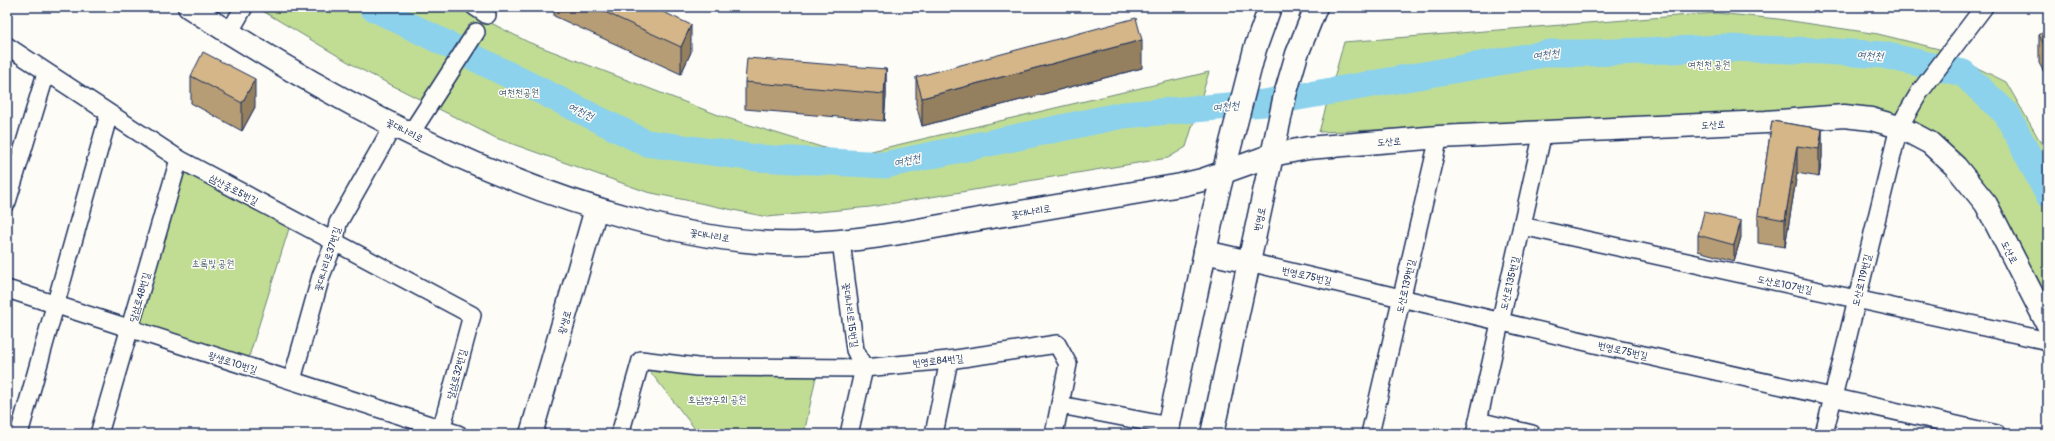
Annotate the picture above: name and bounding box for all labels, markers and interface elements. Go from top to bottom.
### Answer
water label: 여천천 [1532,46,1561,63]
water label: 여천천 [1856,48,1885,63]
park label: 여천천 공원 [1688,59,1730,71]
park label: 여천천공원 [499,87,539,99]
water label: 여천천 [1212,99,1241,114]
water label: 여천천 [566,100,597,124]
street label: 꽃대나리로 [384,116,425,145]
street label: 도산로 [1701,118,1725,132]
street label: 도산로 [1377,135,1402,149]
water label: 여천천 [893,151,923,170]
street label: 삼산중로5번길 [207,172,260,208]
street label: 꽃대나리로 [1010,203,1052,221]
street label: 번영로 [1251,206,1269,232]
street label: 꽃대나리로37번길 [312,225,344,293]
street label: 꽃대나리로 [689,227,731,245]
street label: 도산로 [1998,239,2020,266]
street label: 도산로119번길 [1850,253,1874,308]
street label: 도산로135번길 [1498,255,1522,311]
park label: 초록빛 공원 [192,258,234,270]
street label: 도산로139번길 [1394,258,1418,314]
street label: 번영로75번길 [1281,264,1333,288]
street label: 달삼로48번길 [127,271,153,323]
street label: 도산로107번길 [1756,273,1814,297]
street label: 꽃대나리로15번길 [839,282,861,348]
street label: 왕생로 [556,309,574,336]
street label: 번영로75번길 [1597,339,1649,363]
street label: 달삼로32번길 [445,348,469,401]
street label: 왕생로10번길 [207,349,259,377]
street label: 번영로84번길 [912,352,964,370]
park label: 호남향우회 공원 [688,394,746,406]

